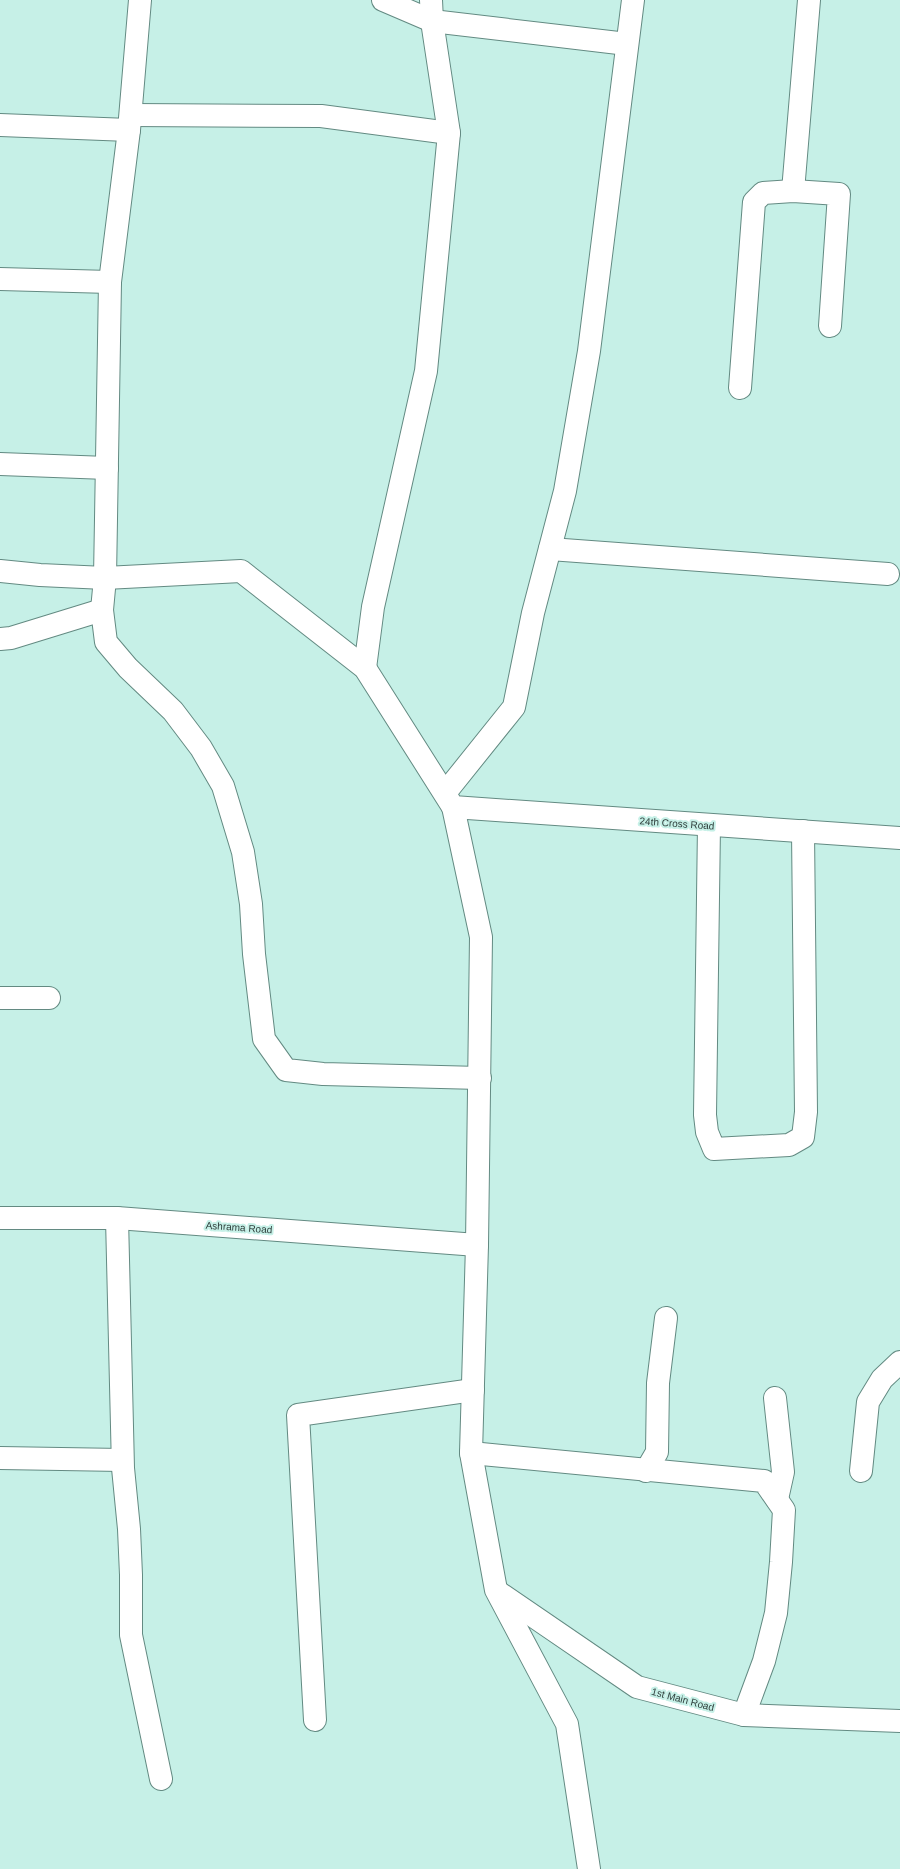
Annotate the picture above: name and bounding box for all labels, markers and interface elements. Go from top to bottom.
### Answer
street label: 24th Cross Road [639,815,715,832]
street label: Ashrama Road [205,1220,273,1235]
street label: 1st Main Road [650,1686,715,1713]

